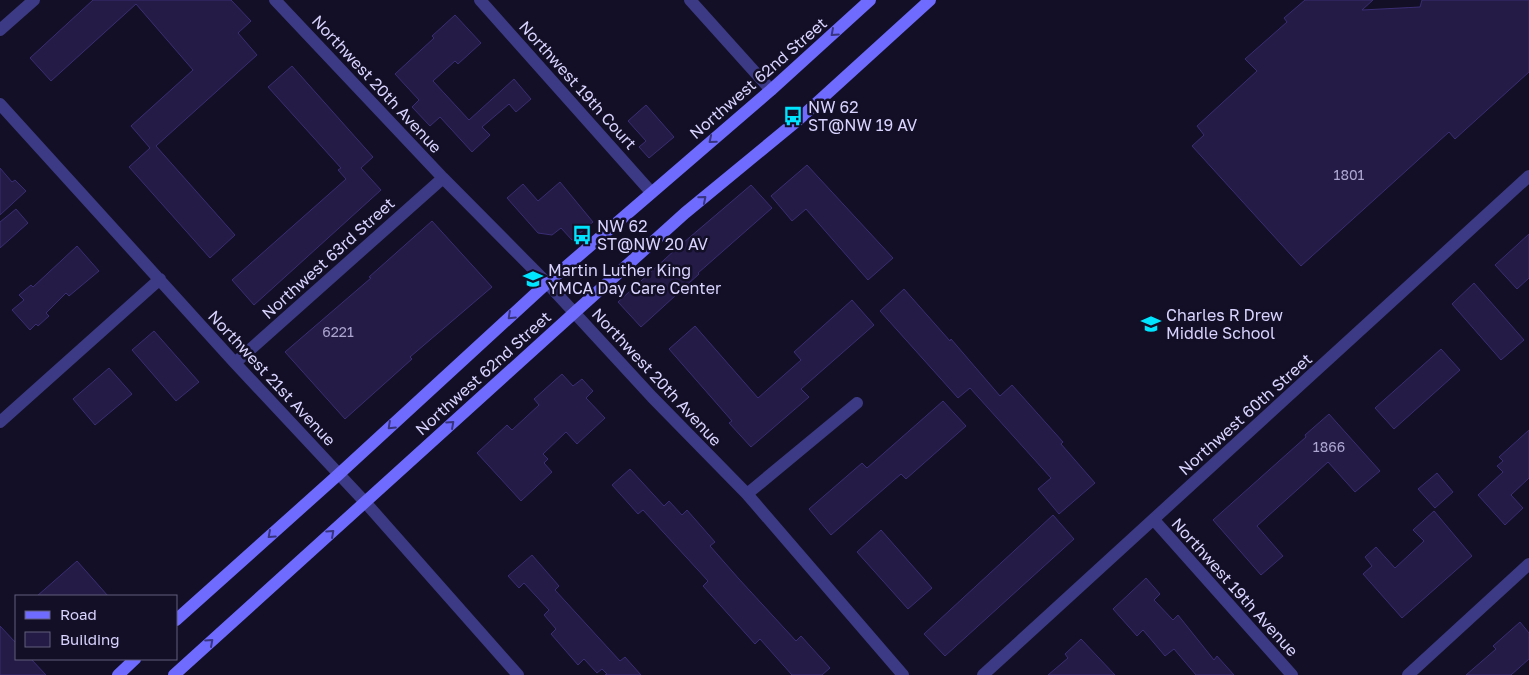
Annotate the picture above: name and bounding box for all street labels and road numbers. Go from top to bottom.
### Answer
street label: Northwest 20th Avenue [308,11,446,157]
street label: Northwest 62nd Street [685,13,831,143]
street label: Northwest 19th Court [515,17,641,153]
street label: Northwest 63rd Street [258,193,398,323]
street label: Northwest 20th Avenue [588,304,726,450]
street label: Northwest 21st Avenue [204,306,340,450]
street label: Northwest 62nd Street [411,307,555,439]
street label: Northwest 60th Street [1174,349,1316,479]
street label: Northwest 19th Avenue [1168,514,1302,660]

